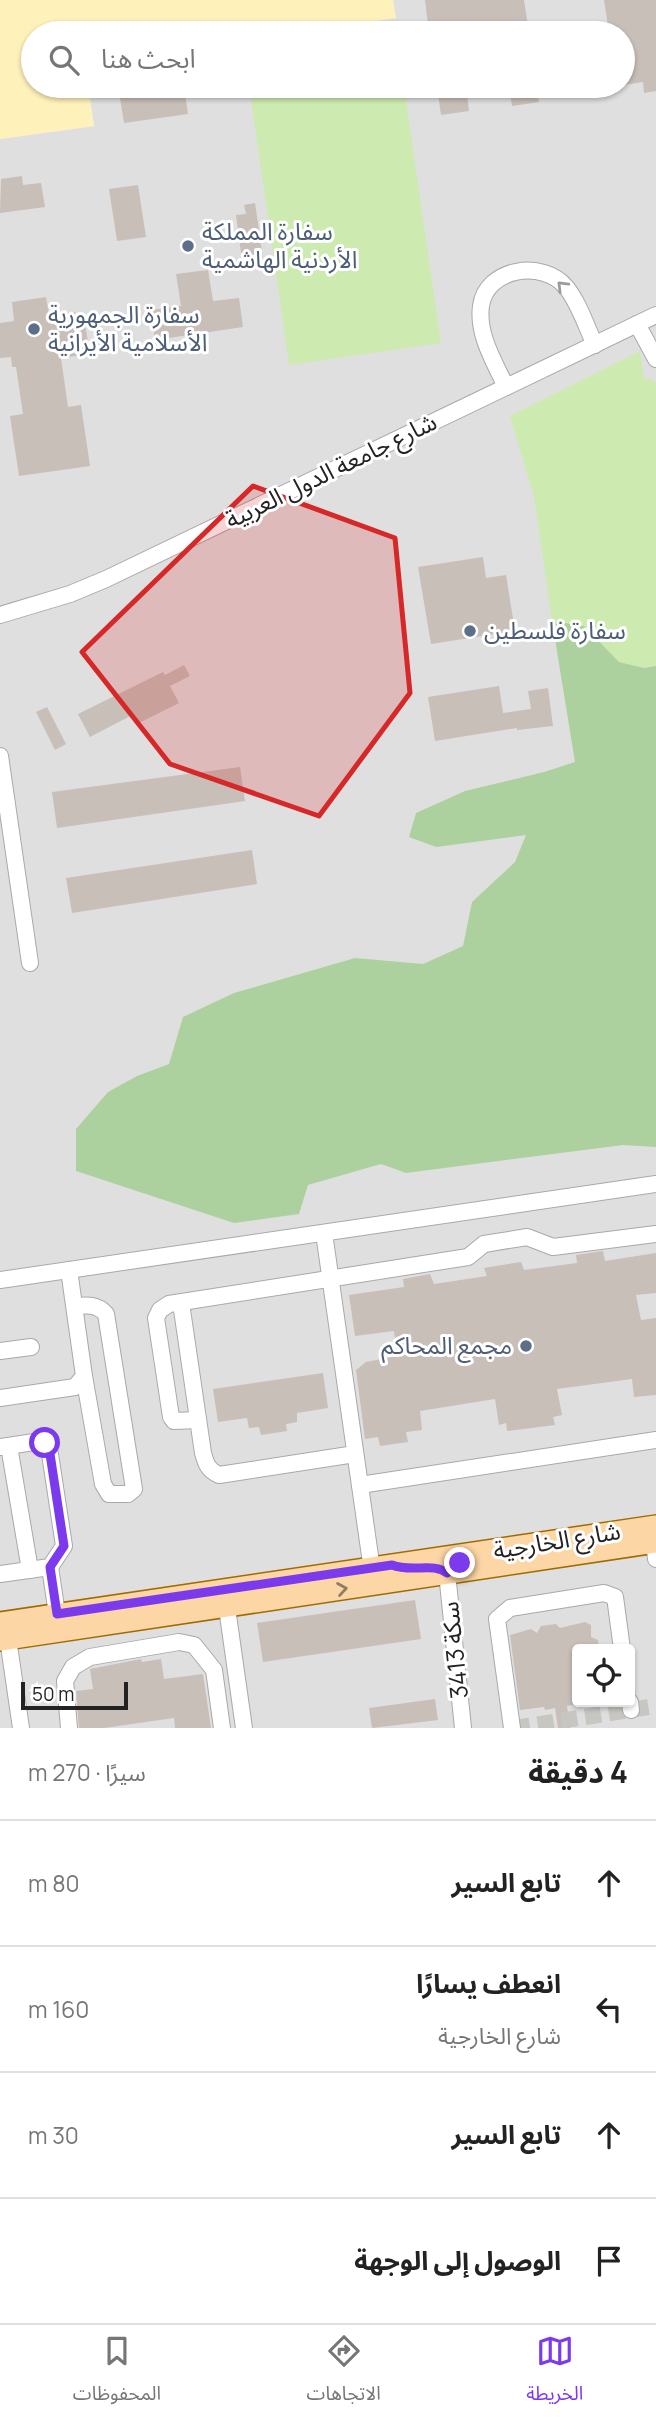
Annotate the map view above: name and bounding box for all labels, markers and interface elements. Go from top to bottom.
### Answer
search box [21,21,635,98]
text: ابحث هنا [101,40,196,76]
icon: search [45,41,83,79]
place label: سفارة المملكة الأردنية الهاشمية [202,214,358,275]
marker: سفارة المملكة الأردنية الهاشمية [180,238,196,254]
one-way arrow [557,281,570,294]
place label: سفارة الجمهورية الأسلامية الأيرانية [48,297,207,358]
marker: سفارة الجمهورية الأسلامية الأيرانية [26,321,42,337]
street label: شارع جامعة الدول العربية [219,404,442,537]
place label: سفارة فلسطين [484,613,626,646]
marker: سفارة فلسطين [462,623,478,639]
place label: مجمع المحاكم [381,1328,512,1363]
marker: مجمع المحاكم [518,1338,534,1354]
route start [29,1427,60,1458]
street label: شارع الخارجية [491,1513,623,1568]
route end [444,1547,475,1578]
one-way arrow [337,1582,348,1597]
street label: سكة 3413 [432,1600,475,1700]
map controls [572,1644,635,1707]
button: locate [572,1644,635,1707]
scale bar [21,1679,128,1711]
text: 50 m [32,1681,74,1707]
text: 4 دقيقة [528,1751,628,1792]
text: سيرًا · 270 m [28,1756,146,1788]
text: تابع السير [451,1864,561,1900]
icon: ahead [590,1864,628,1902]
text: 80 m [28,1867,80,1899]
text: انعطف يسارًا [416,1965,561,2001]
icon: left [590,1990,628,2028]
text: 160 m [28,1993,89,2025]
text: شارع الخارجية [438,2019,561,2051]
text: تابع السير [451,2116,561,2152]
icon: ahead [590,2116,628,2154]
text: 30 m [28,2119,79,2151]
text: الوصول إلى الوجهة [354,2242,561,2278]
icon: arrive [590,2242,628,2280]
tab: المحفوظات [73,2332,161,2414]
tab: الاتجاهات [307,2332,381,2414]
tab: الخريطة [526,2332,583,2414]

